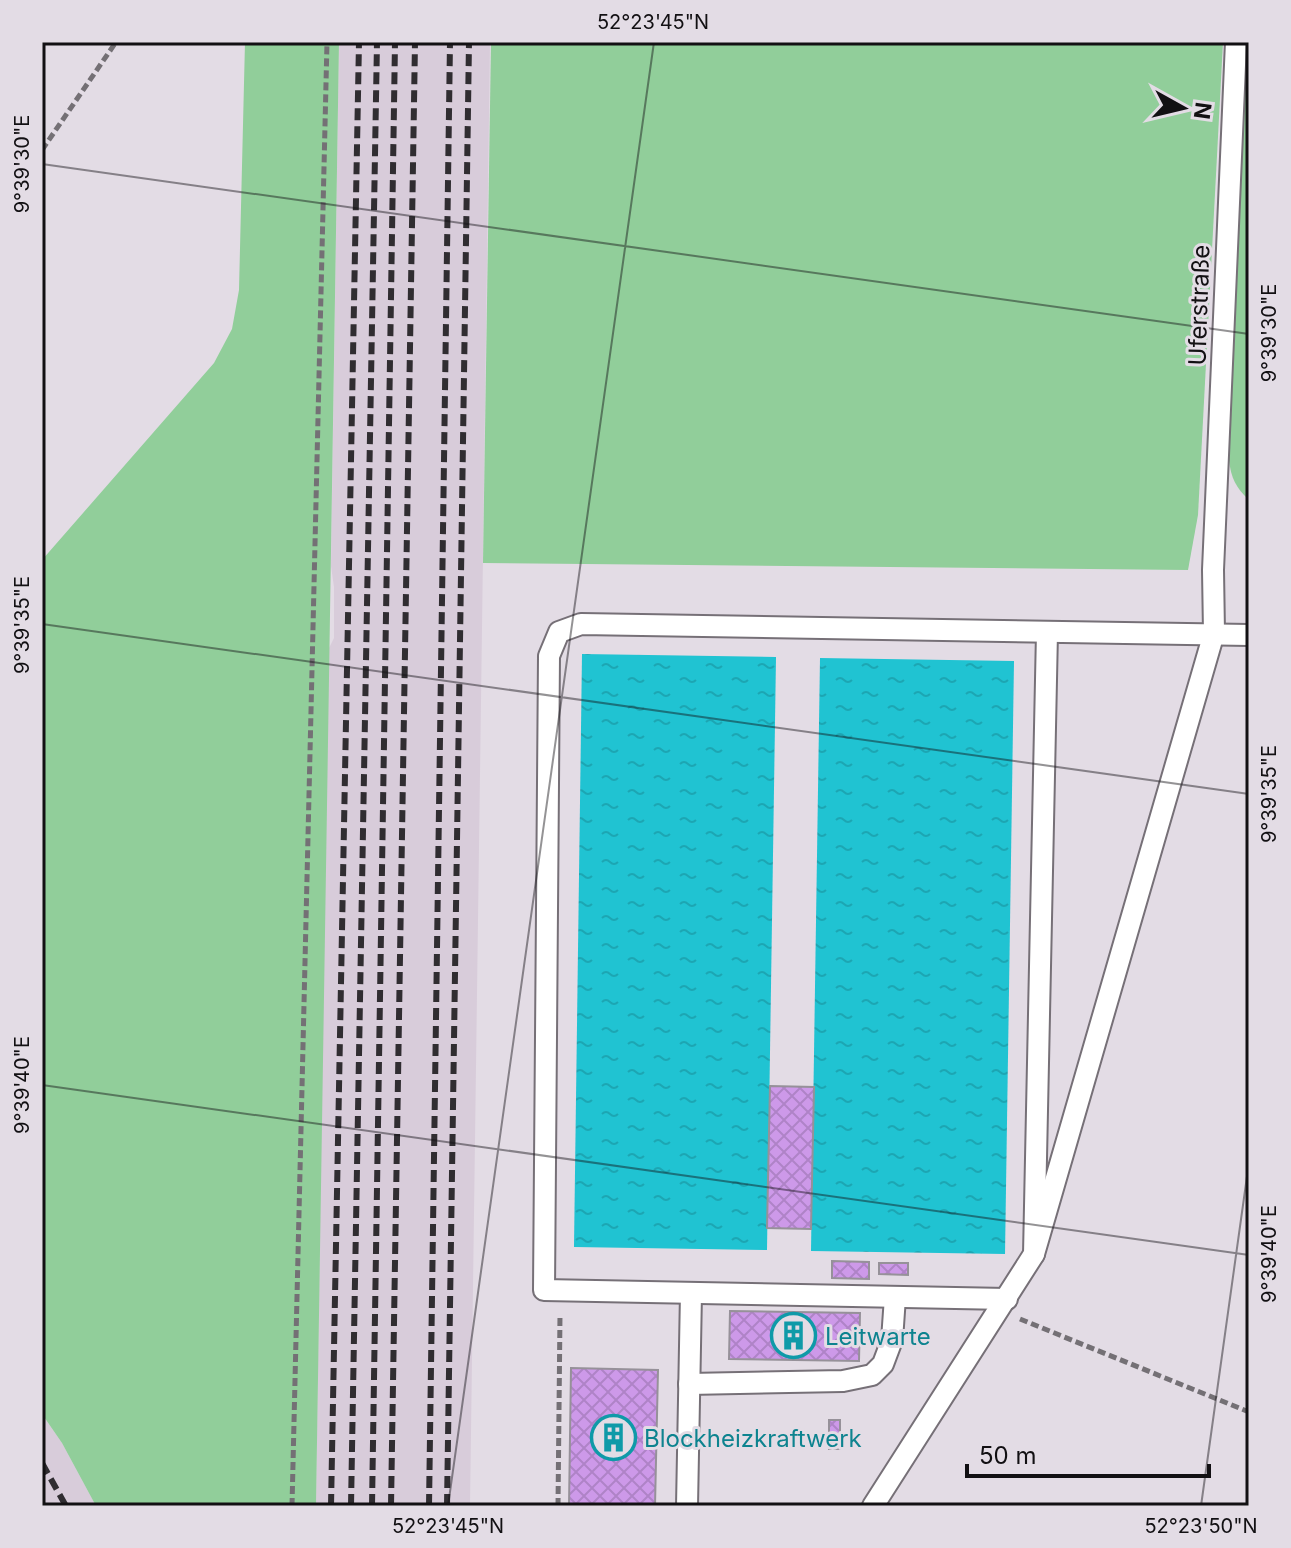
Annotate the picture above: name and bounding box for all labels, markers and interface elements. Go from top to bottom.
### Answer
text: 52°23'45"N [597,10,709,34]
north arrow [1143,68,1223,148]
text: N [1189,101,1217,121]
text: 9°39'30"E [10,115,34,213]
street label: Uferstraße [1182,244,1216,366]
text: 9°39'30"E [1257,284,1281,382]
text: 9°39'35"E [10,576,34,674]
text: 9°39'35"E [1257,745,1281,843]
text: 9°39'40"E [10,1036,34,1134]
text: 9°39'40"E [1257,1205,1281,1303]
building icon: Leitwarte [770,1312,818,1360]
place label: Leitwarte [825,1322,931,1351]
building icon: Blockheizkraftwerk [589,1414,637,1462]
place label: Blockheizkraftwerk [644,1424,862,1453]
scale bar [967,1428,1209,1478]
text: 50 m [979,1441,1037,1470]
text: 52°23'45"N [392,1514,504,1538]
text: 52°23'50"N [1144,1514,1258,1538]

